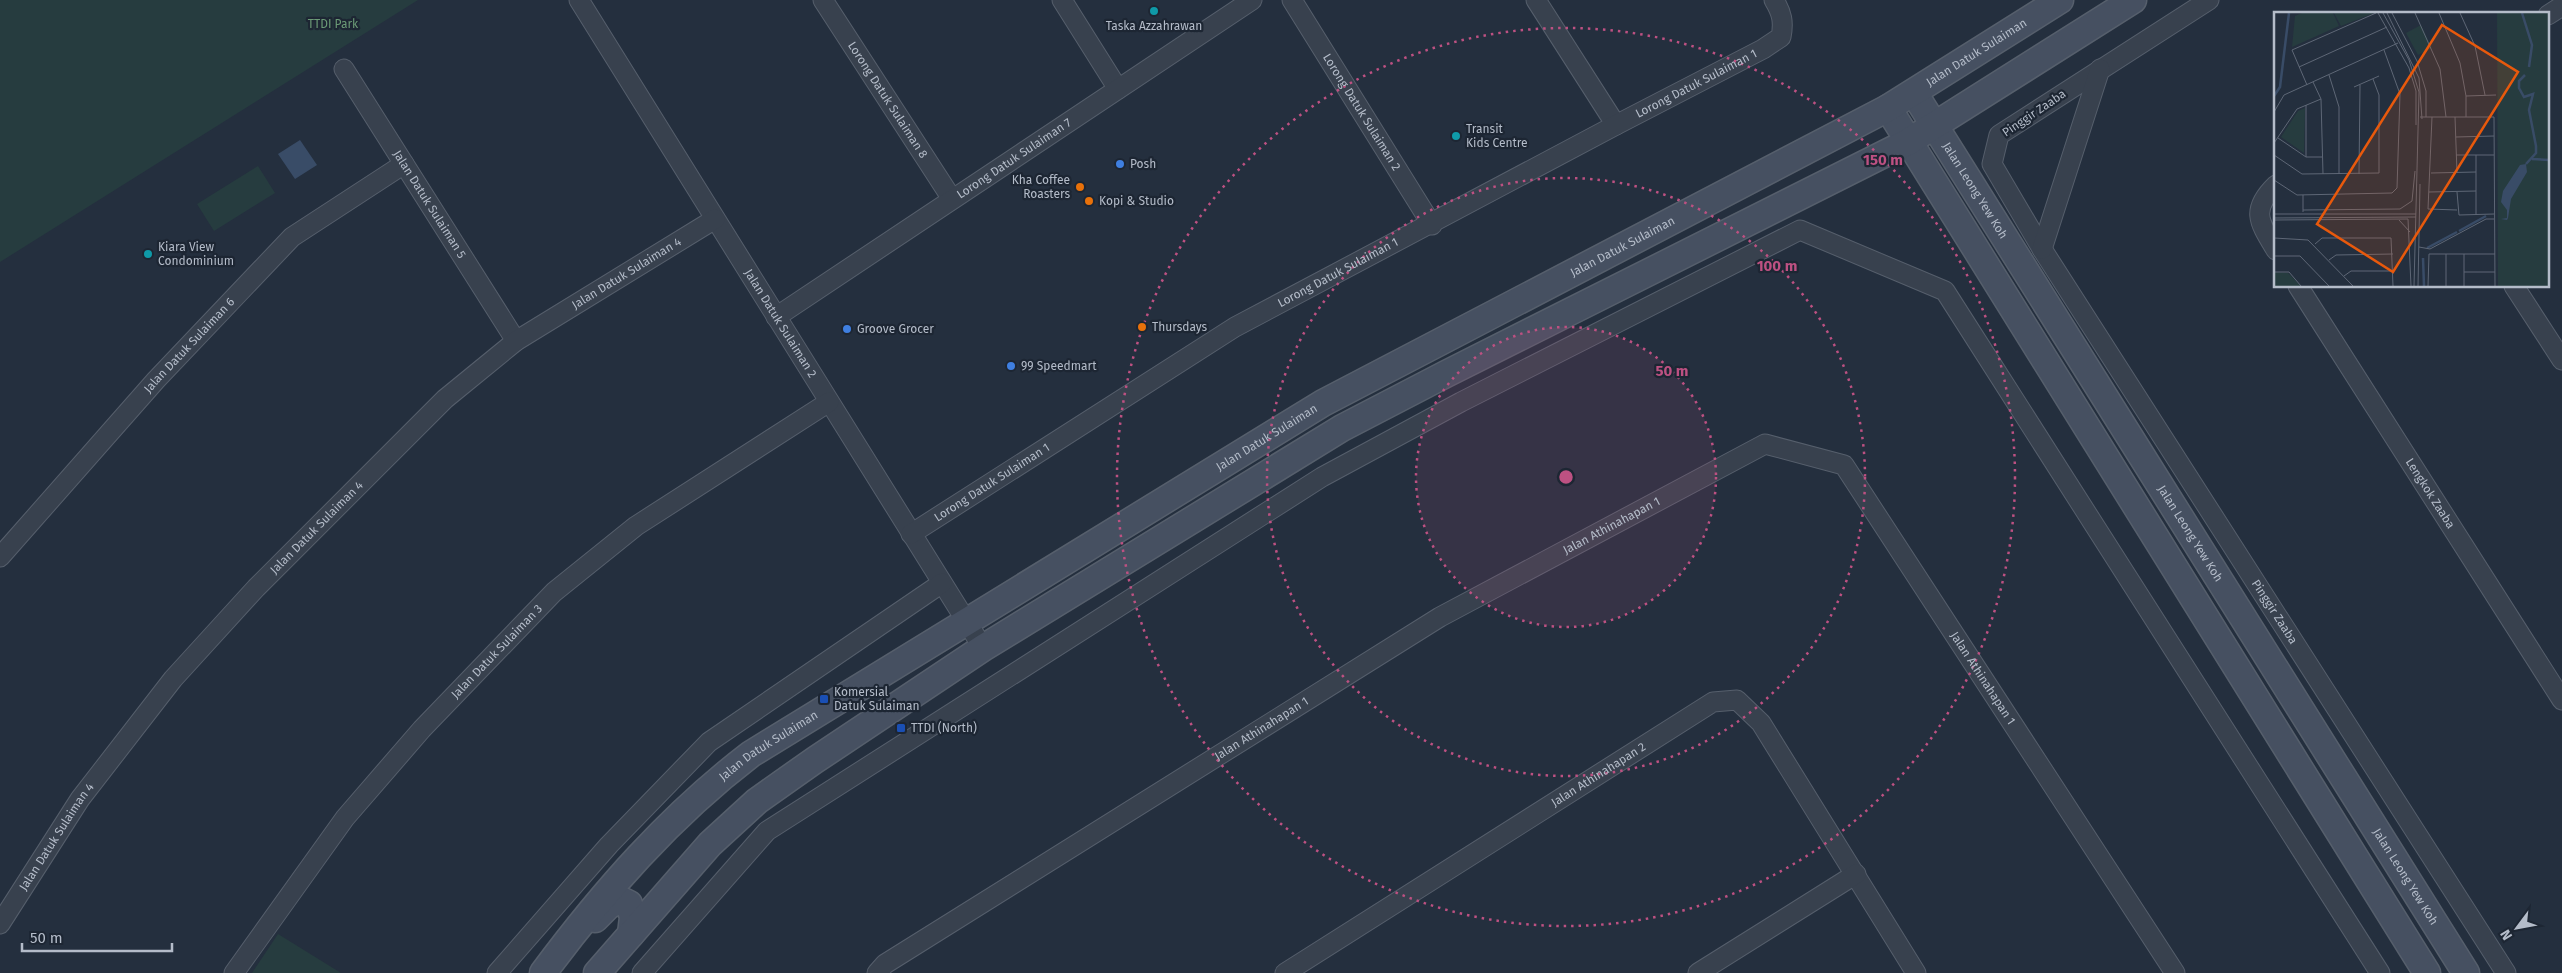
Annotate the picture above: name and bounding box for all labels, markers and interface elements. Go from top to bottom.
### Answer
marker: Taska Azzahrawan [1148,5,1160,17]
inset map [2274,12,2550,288]
street label: Jalan Datuk Sulaiman [1924,16,2029,89]
park label: TTDI Park [308,17,359,31]
place label: Taska Azzahrawan [1106,19,1202,33]
street label: Lorong Datuk Sulaiman 8 [845,39,931,161]
street label: Lorong Datuk Sulaiman 1 [1633,46,1759,121]
street label: Lorong Datuk Sulaiman 2 [1320,51,1403,173]
street label: Pinggir Zaaba [2000,87,2068,139]
street label: Lorong Datuk Sulaiman 7 [954,115,1074,202]
place label: Transit Kids Centre [1466,122,1528,150]
marker: Transit Kids Centre [1450,130,1462,142]
street label: Jalan Leong Yew Koh [1940,140,2011,241]
street label: Jalan Datuk Sulaiman 5 [390,148,469,261]
text: 150 m [1863,151,1903,169]
place label: Posh [1130,157,1156,171]
marker: Posh [1114,158,1126,170]
place label: Kha Coffee Roasters [1012,173,1070,201]
marker: Kha Coffee Roasters [1074,181,1086,193]
place label: Kopi & Studio [1099,194,1174,208]
marker: Kopi & Studio [1083,195,1095,207]
street label: Jalan Datuk Sulaiman [1568,214,1677,280]
street label: Jalan Datuk Sulaiman 4 [569,234,684,312]
street label: Lorong Datuk Sulaiman 1 [1275,235,1401,310]
place label: Kiara View Condominium [158,240,234,268]
marker: Kiara View Condominium [142,248,154,260]
text: 100 m [1757,257,1797,275]
street label: Jalan Datuk Sulaiman 2 [742,267,820,380]
street label: Jalan Datuk Sulaiman 6 [141,295,237,396]
place label: Thursdays [1152,320,1208,334]
marker: Thursdays [1136,321,1148,333]
place label: Groove Grocer [857,322,934,336]
marker: Groove Grocer [841,323,853,335]
place label: 99 Speedmart [1021,359,1097,373]
marker: 99 Speedmart [1005,360,1017,372]
text: 50 m [1655,362,1689,380]
street label: Jalan Datuk Sulaiman [1214,401,1320,474]
street label: Lorong Datuk Sulaiman 1 [931,440,1052,524]
street label: Lengkok Zaaba [2403,456,2458,531]
centre of rings [1557,468,1575,486]
street label: Jalan Datuk Sulaiman 4 [267,478,366,577]
street label: Jalan Leong Yew Koh [2155,483,2226,584]
street label: Jalan Athinahapan 1 [1561,494,1663,557]
street label: Pinggir Zaaba [2249,577,2300,647]
street label: Jalan Datuk Sulaiman 3 [448,602,545,701]
street label: Jalan Athinahapan 1 [1948,629,2018,727]
place label: Komersial Datuk Sulaiman [834,685,920,713]
marker: Komersial Datuk Sulaiman [818,693,830,705]
street label: Jalan Athinahapan 1 [1212,694,1311,763]
street label: Jalan Datuk Sulaiman [716,708,820,784]
place label: TTDI (North) [911,721,977,735]
marker: TTDI (North) [895,722,907,734]
street label: Jalan Athinahapan 2 [1549,739,1648,810]
street label: Jalan Datuk Sulaiman 4 [16,780,97,893]
street label: Jalan Leong Yew Koh [2370,826,2441,927]
north arrow [2492,903,2542,953]
scale bar [22,920,172,952]
text: N [2497,926,2516,943]
text: 50 m [30,929,63,947]

